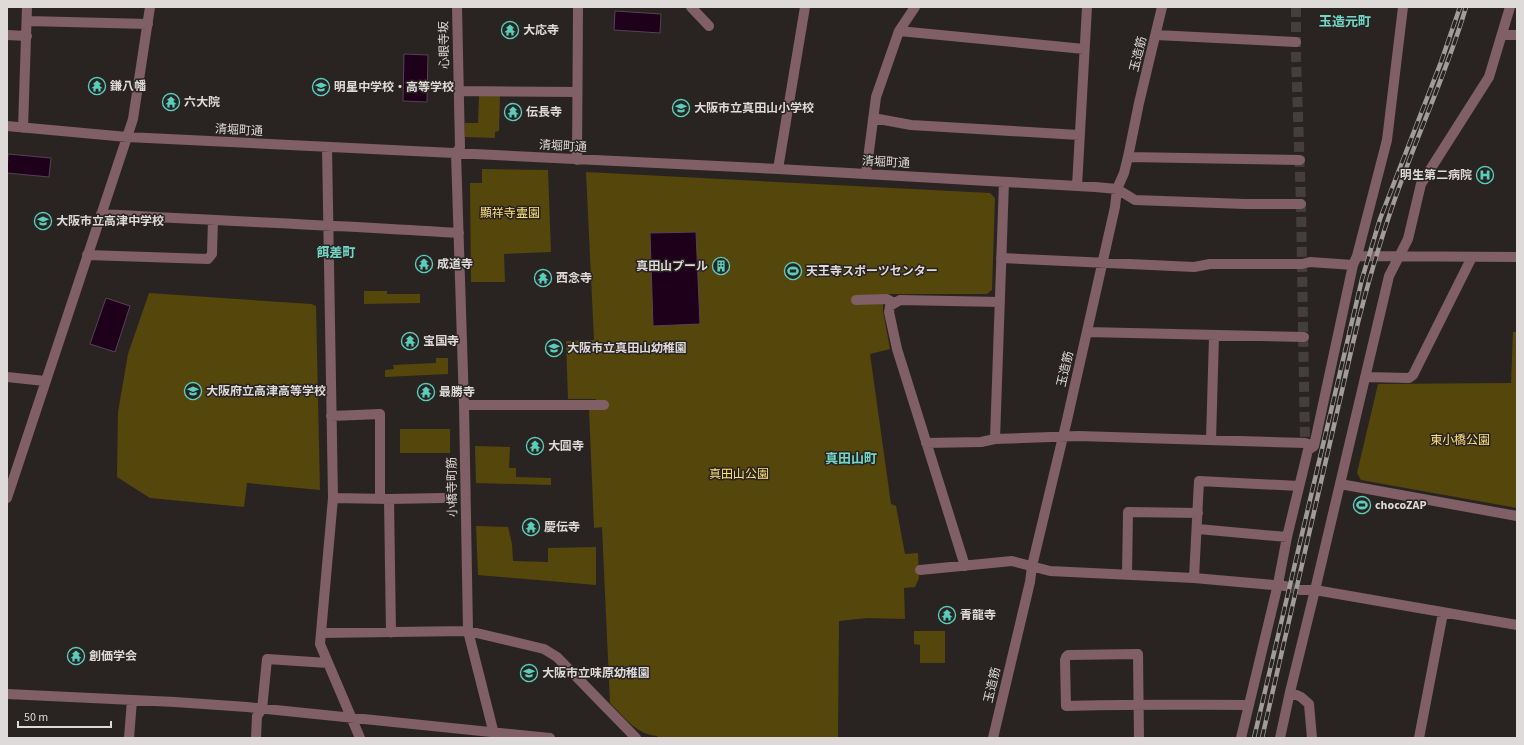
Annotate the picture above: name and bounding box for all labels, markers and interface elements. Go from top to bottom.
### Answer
district label: 玉造元町 [1319,13,1371,31]
temple icon: 大応寺 [500,20,520,40]
street label: 心眼寺坂 [436,21,453,69]
place label: 大応寺 [523,22,559,39]
street label: 玉造筋 [1126,35,1151,74]
temple icon: 鎌八幡 [87,76,107,96]
school or university icon: 明星中学校・高等学校 [311,77,331,97]
place label: 鎌八幡 [110,78,146,95]
place label: 明星中学校・高等学校 [334,79,454,96]
temple icon: 六大院 [161,92,181,112]
place label: 六大院 [184,94,220,111]
school or university icon: 大阪市立真田山小学校 [671,98,691,118]
place label: 大阪市立真田山小学校 [694,100,814,117]
temple icon: 伝長寺 [503,102,523,122]
place label: 伝長寺 [526,104,562,121]
street label: 清堀町通 [215,121,263,140]
street label: 清堀町通 [539,137,587,156]
street label: 清堀町通 [862,153,910,172]
hospital icon: 明生第二病院 [1475,165,1495,185]
place label: 明生第二病院 [1400,167,1472,184]
park label: 顯祥寺霊園 [480,205,540,222]
school or university icon: 大阪市立高津中学校 [33,211,53,231]
place label: 大阪市立高津中学校 [56,213,164,230]
district label: 餌差町 [316,244,356,262]
temple icon: 成道寺 [414,254,434,274]
place label: 成道寺 [437,256,473,273]
building icon: 真田山プール [711,256,731,276]
place label: 真田山プール [636,258,708,275]
sports icon: 天王寺スポーツセンター [783,261,803,281]
place label: 天王寺スポーツセンター [806,263,938,280]
temple icon: 西念寺 [533,268,553,288]
place label: 西念寺 [556,270,592,287]
temple icon: 宝国寺 [400,331,420,351]
place label: 宝国寺 [423,333,459,350]
school or university icon: 大阪市立真田山幼稚園 [544,338,564,358]
place label: 大阪市立真田山幼稚園 [567,340,687,357]
street label: 玉造筋 [1053,350,1078,389]
school or university icon: 大阪府立高津高等学校 [183,381,203,401]
temple icon: 最勝寺 [416,382,436,402]
place label: 大阪府立高津高等学校 [206,383,326,400]
place label: 最勝寺 [439,384,475,401]
park label: 東小橋公園 [1430,432,1490,449]
temple icon: 大圓寺 [525,436,545,456]
place label: 大圓寺 [548,438,584,455]
district label: 真田山町 [825,450,877,468]
street label: 小橋寺町筋 [443,457,462,517]
park label: 真田山公園 [709,466,769,483]
sports icon: chocoZAP [1352,495,1372,515]
place label: chocoZAP [1375,497,1427,514]
temple icon: 慶伝寺 [521,517,541,537]
place label: 慶伝寺 [544,519,580,536]
temple icon: 青龍寺 [937,605,957,625]
place label: 青龍寺 [960,607,996,624]
temple icon: 創価学会 [66,646,86,666]
place label: 創価学会 [89,648,137,665]
school or university icon: 大阪市立味原幼稚園 [519,663,539,683]
place label: 大阪市立味原幼稚園 [542,665,650,682]
street label: 玉造筋 [980,666,1005,705]
scale bar [18,703,111,729]
text: 50 m [24,709,48,726]

